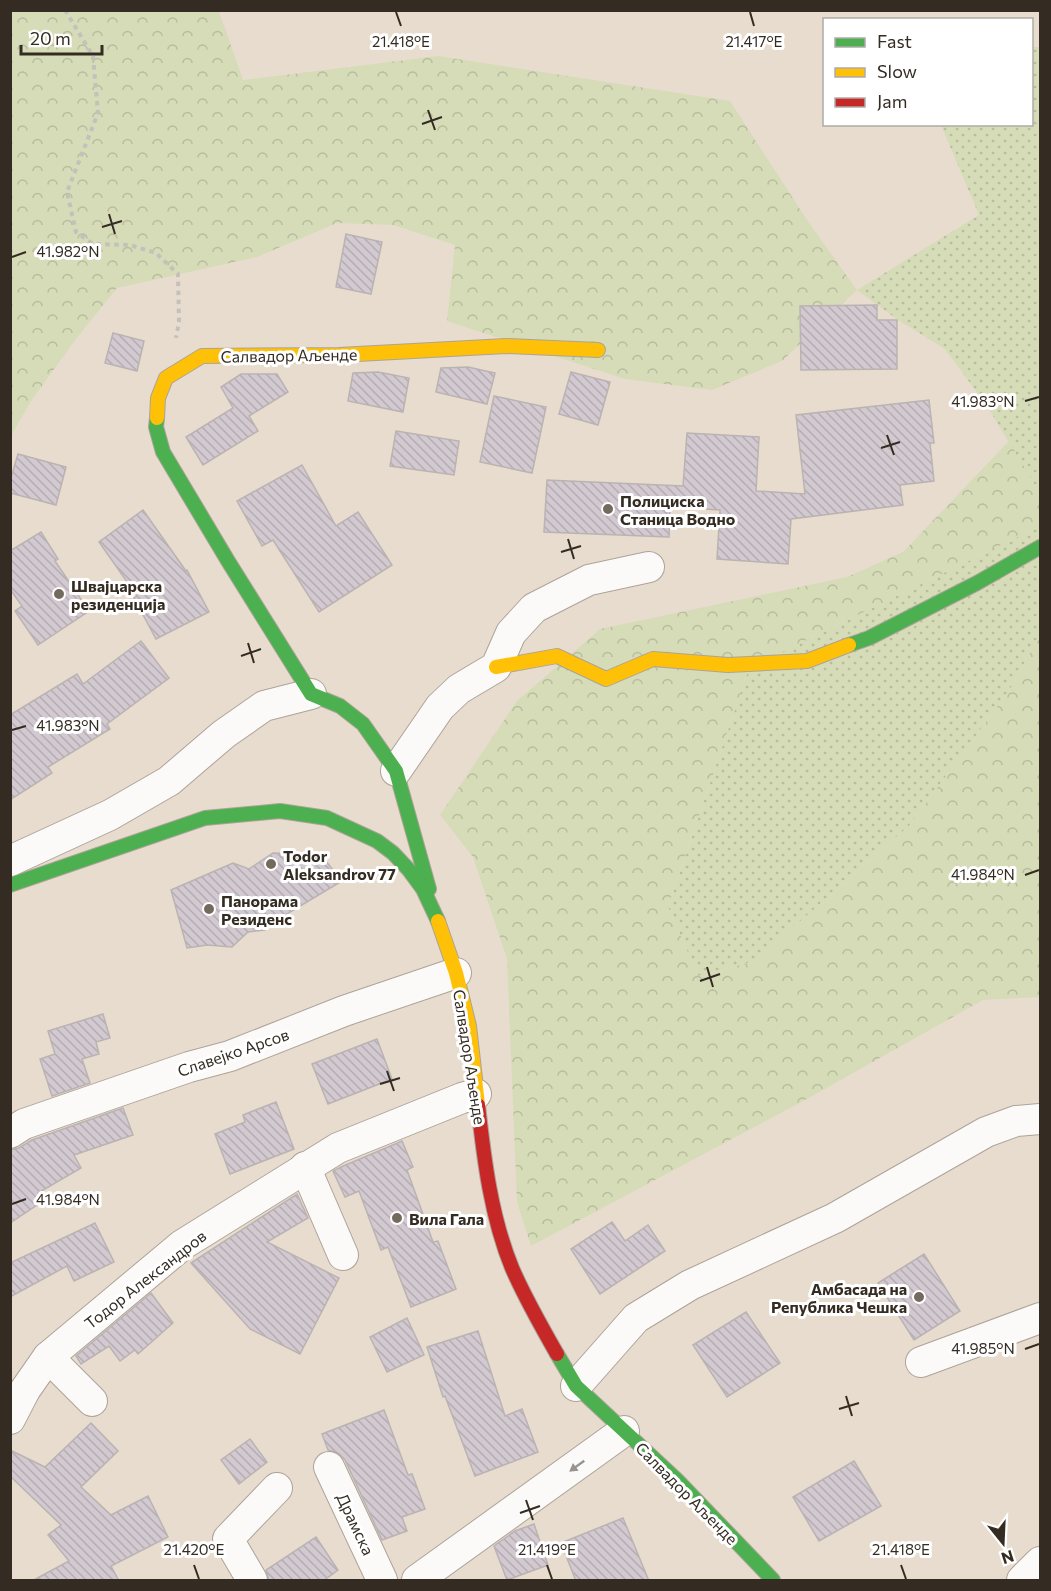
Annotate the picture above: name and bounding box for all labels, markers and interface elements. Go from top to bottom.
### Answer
scale bar [21,18,102,56]
legend [823,18,1033,126]
text: 20 m [30,27,71,49]
text: Fast [877,30,912,52]
text: 21.418°E [372,32,430,50]
text: 21.417°E [725,32,783,50]
text: Slow [877,60,917,82]
text: Jam [877,90,907,112]
text: 41.982°N [36,242,100,260]
street label: Салвадор Аљенде [221,344,357,366]
text: 41.983°N [951,392,1015,410]
place label: Полициска Станица Водно [620,491,736,528]
marker: Полициска Станица Водно [601,502,615,516]
place label: Швајцарска резиденција [71,576,165,613]
marker: Швајцарска резиденција [52,587,66,601]
text: 41.983°N [36,716,100,734]
place label: Todor Aleksandrov 77 [283,846,396,883]
marker: Todor Aleksandrov 77 [264,857,278,871]
text: 41.984°N [951,865,1015,883]
place label: Панорама Резиденс [221,891,298,928]
marker: Панорама Резиденс [202,902,216,916]
street label: Салвадор Аљенде [450,988,490,1126]
street label: Славејко Арсов [175,1024,291,1080]
text: 41.984°N [36,1190,100,1208]
place label: Вила Гала [409,1209,484,1228]
marker: Вила Гала [390,1211,404,1225]
street label: Тодор Александров [81,1226,209,1332]
place label: Амбасада на Република Чешка [771,1279,907,1316]
marker: Амбасада на Република Чешка [912,1290,926,1304]
text: 41.985°N [951,1339,1015,1357]
street label: Салвадор Аљенде [632,1438,742,1548]
one-way arrow [569,1460,585,1472]
street label: Драмска [333,1490,379,1558]
north arrow [973,1513,1033,1573]
text: 21.420°E [164,1540,225,1558]
text: 21.419°E [518,1540,576,1558]
text: 21.418°E [872,1540,930,1558]
text: N [999,1547,1016,1569]

